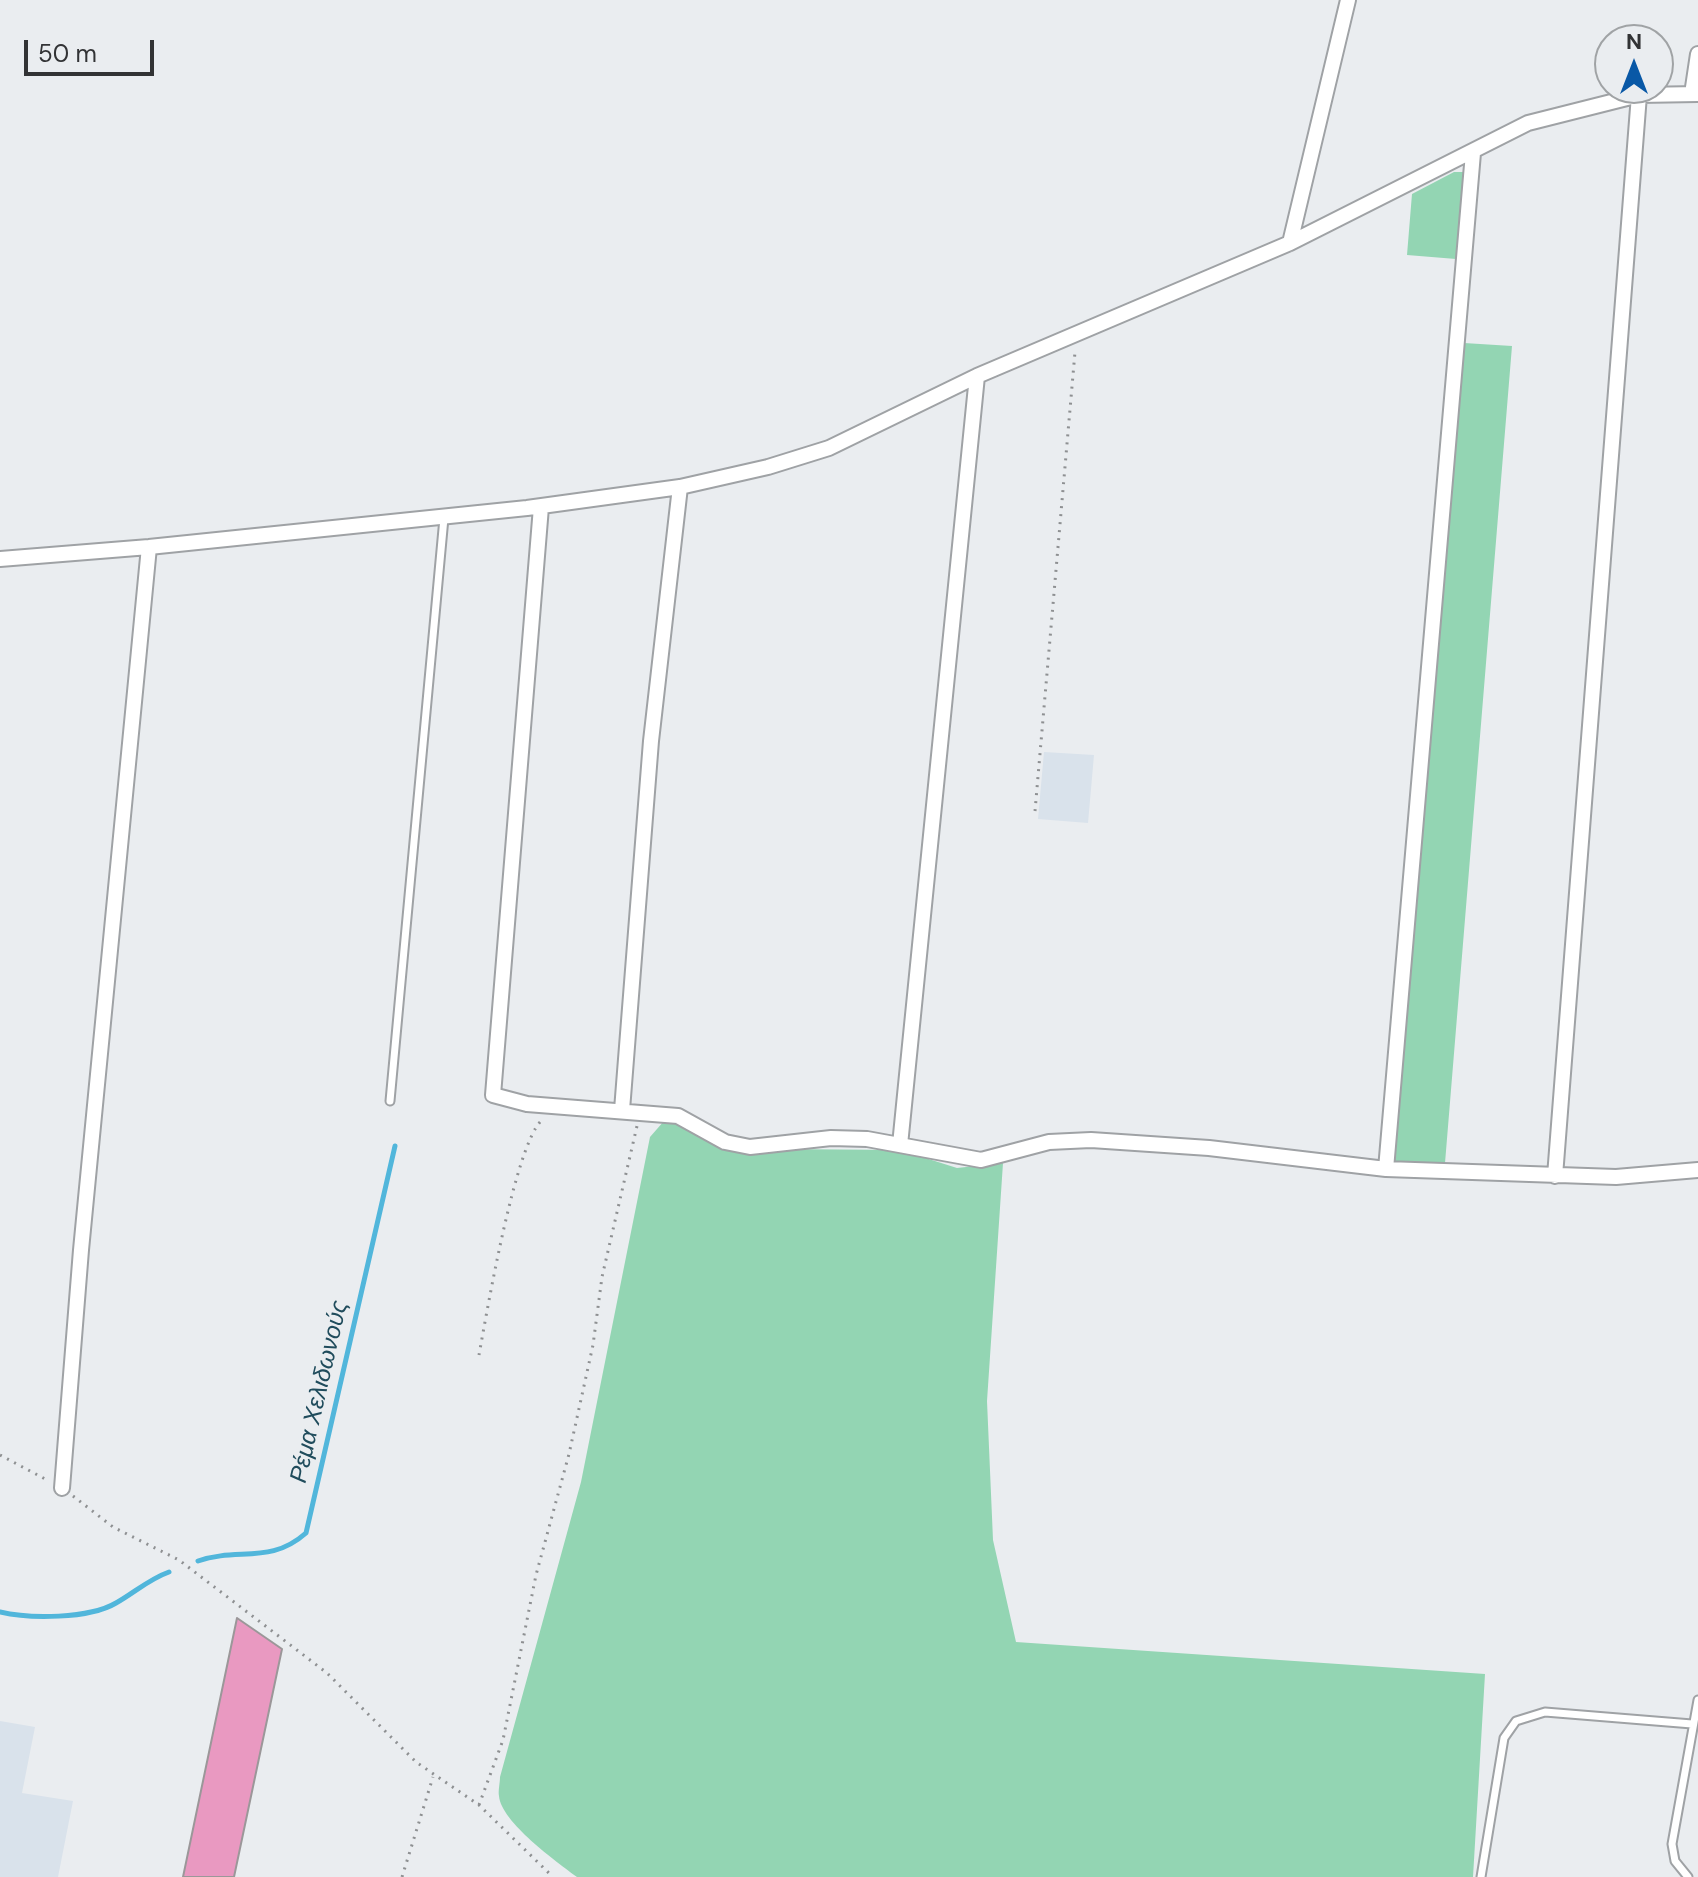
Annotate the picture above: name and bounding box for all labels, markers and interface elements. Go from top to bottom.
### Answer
scale bar [28,24,158,74]
north arrow [1594,24,1674,104]
text: N [1626,27,1642,56]
text: 50 m [38,38,97,69]
water label: Ρέμα Χελιδωνούς [285,1298,355,1486]

